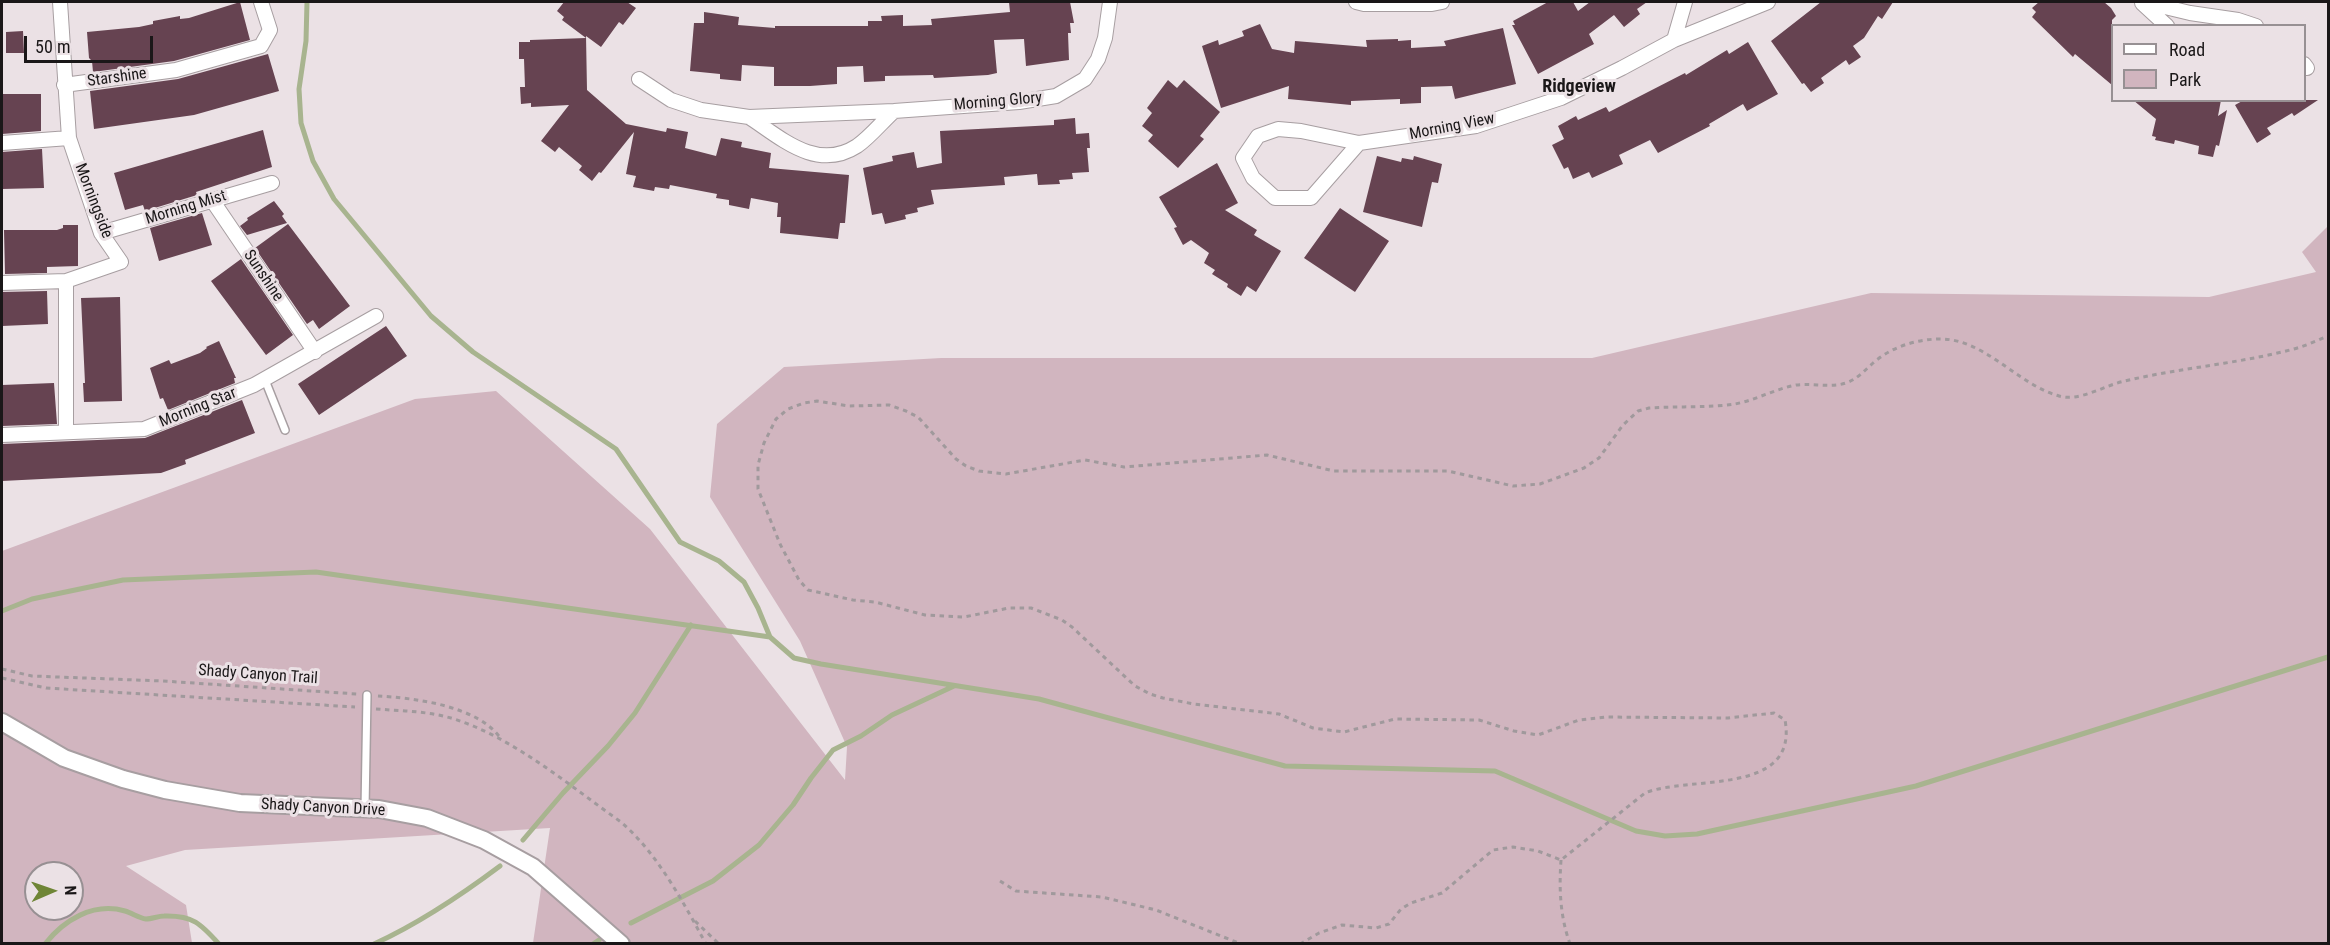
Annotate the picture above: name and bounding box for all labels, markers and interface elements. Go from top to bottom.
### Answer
scale bar [27,24,156,62]
legend [2111,24,2306,102]
text: 50 m [35,36,70,57]
text: Road [2169,39,2205,60]
street label: Starshine [86,64,148,92]
text: Park [2169,69,2201,90]
district label: Ridgeview [1542,76,1616,98]
street label: Morning Glory [953,89,1043,115]
street label: Morning View [1408,109,1496,145]
street label: Morningside [70,161,116,241]
street label: Morning Mist [143,187,229,229]
street label: Sunshine [239,247,287,305]
street label: Morning Star [157,384,239,432]
street label: Shady Canyon Trail [198,661,318,689]
street label: Shady Canyon Drive [260,795,386,821]
north arrow [24,861,84,921]
text: N [61,885,80,896]

